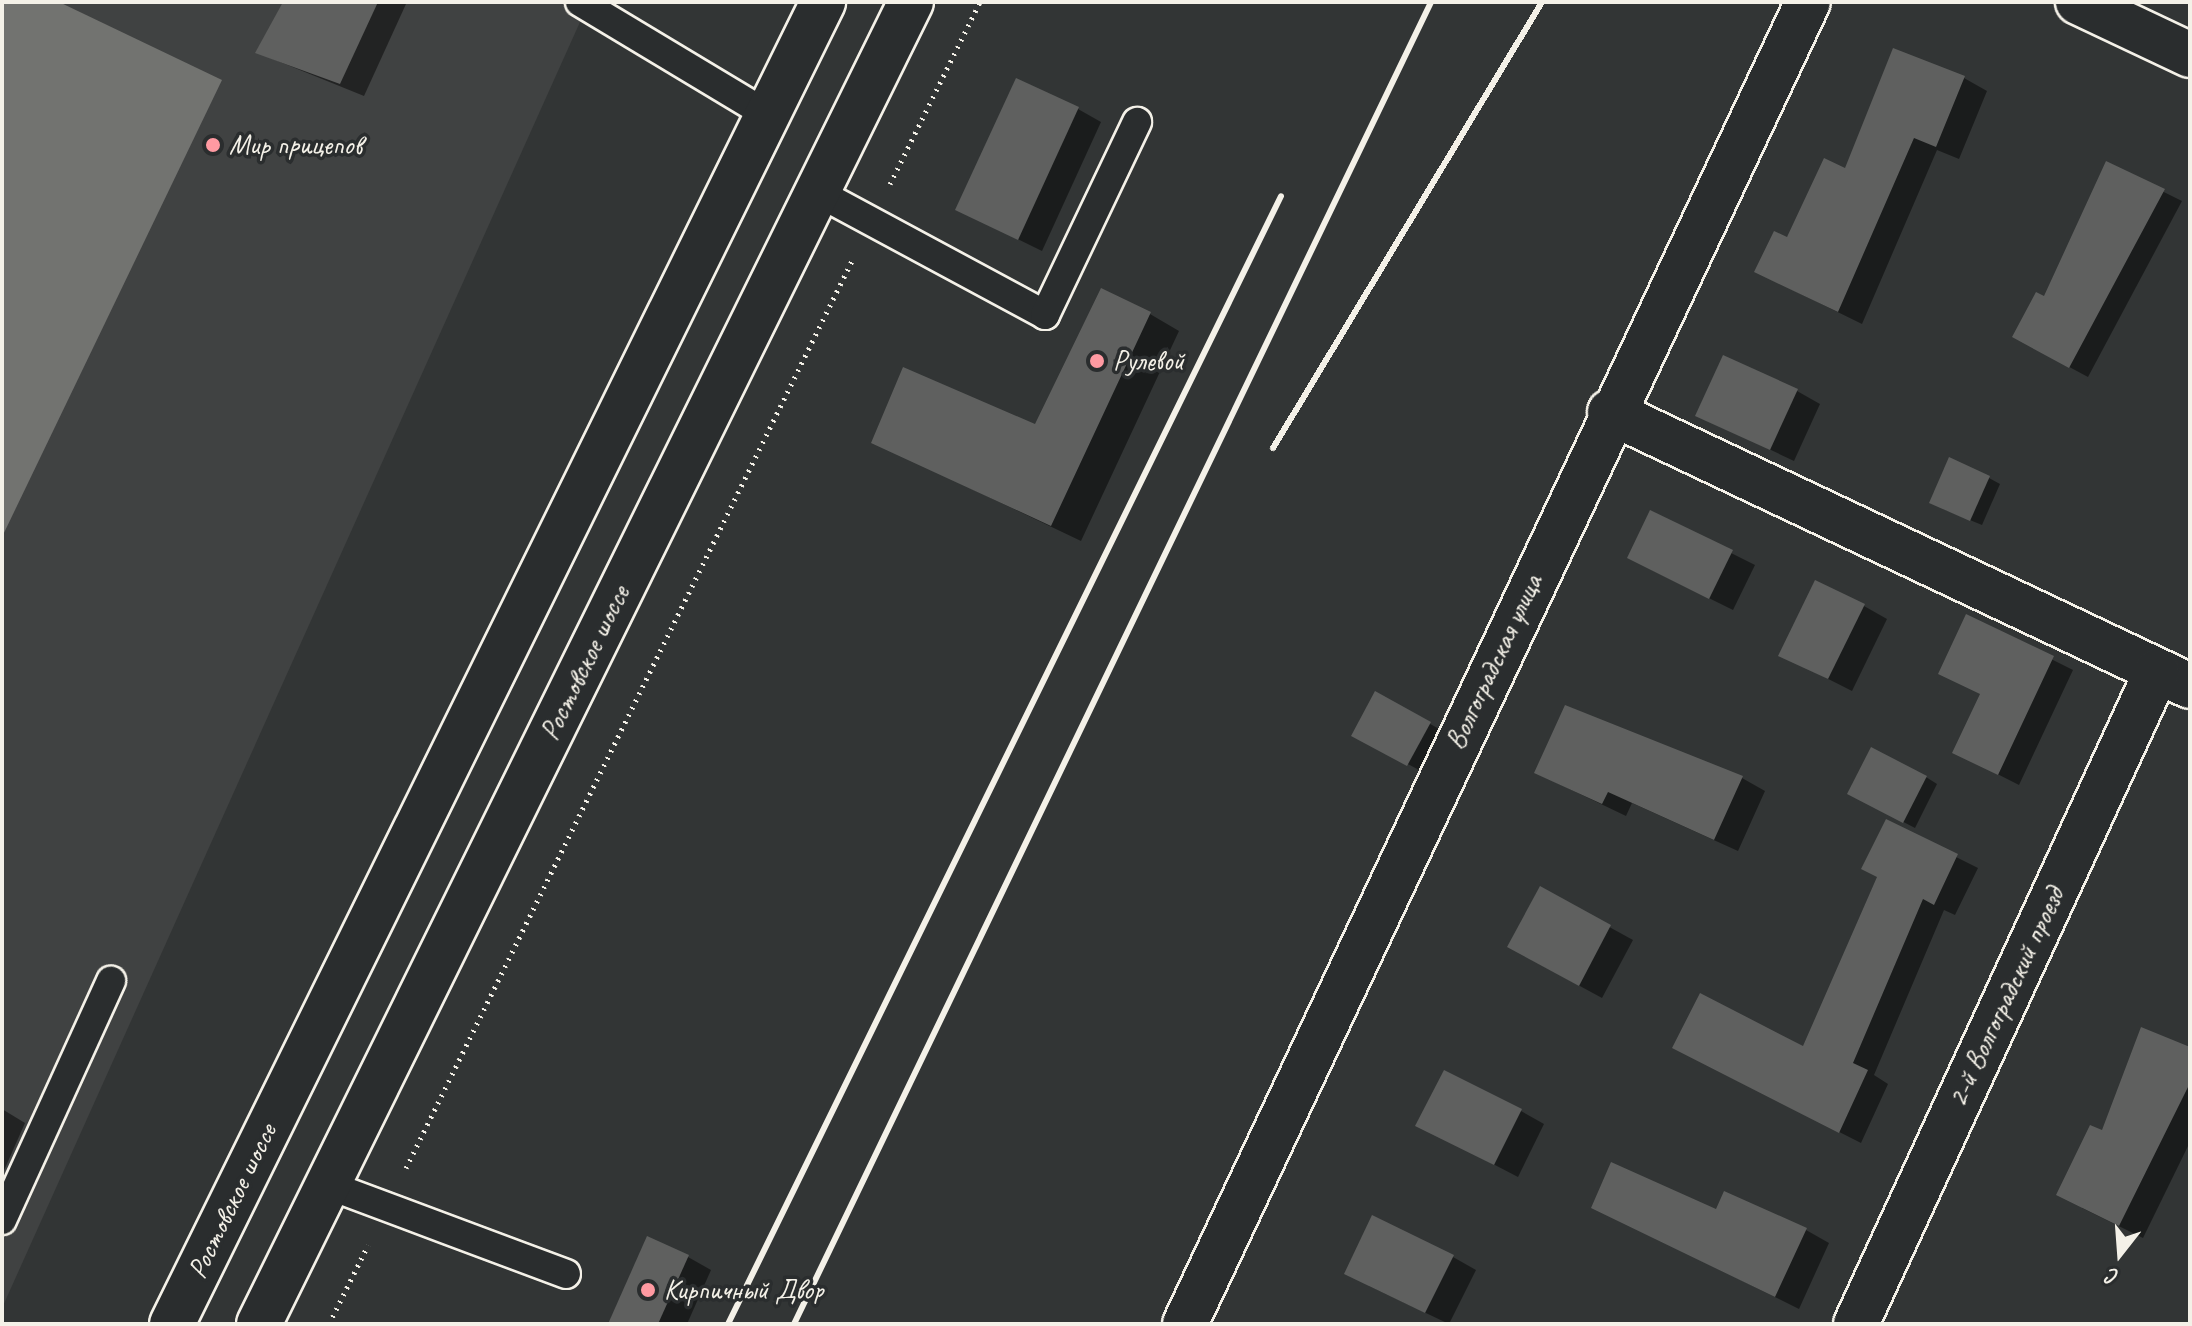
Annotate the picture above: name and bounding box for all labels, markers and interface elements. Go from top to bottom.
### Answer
place label: Мир прицепов [229,128,358,162]
marker: Мир прицепов [204,136,222,154]
place label: Рулевой [1113,344,1184,378]
marker: Рулевой [1088,352,1106,370]
street label: Волгоградская улица [1438,568,1550,756]
street label: Ростовское шоссе [533,579,637,747]
street label: 2-й Волгоградский проезд [1940,882,2072,1112]
street label: Ростовское шоссе [180,1117,284,1285]
north arrow [2080,1214,2160,1294]
text: С [2104,1262,2122,1292]
place label: Кирпичный Двор [664,1273,823,1307]
marker: Кирпичный Двор [639,1281,657,1299]

